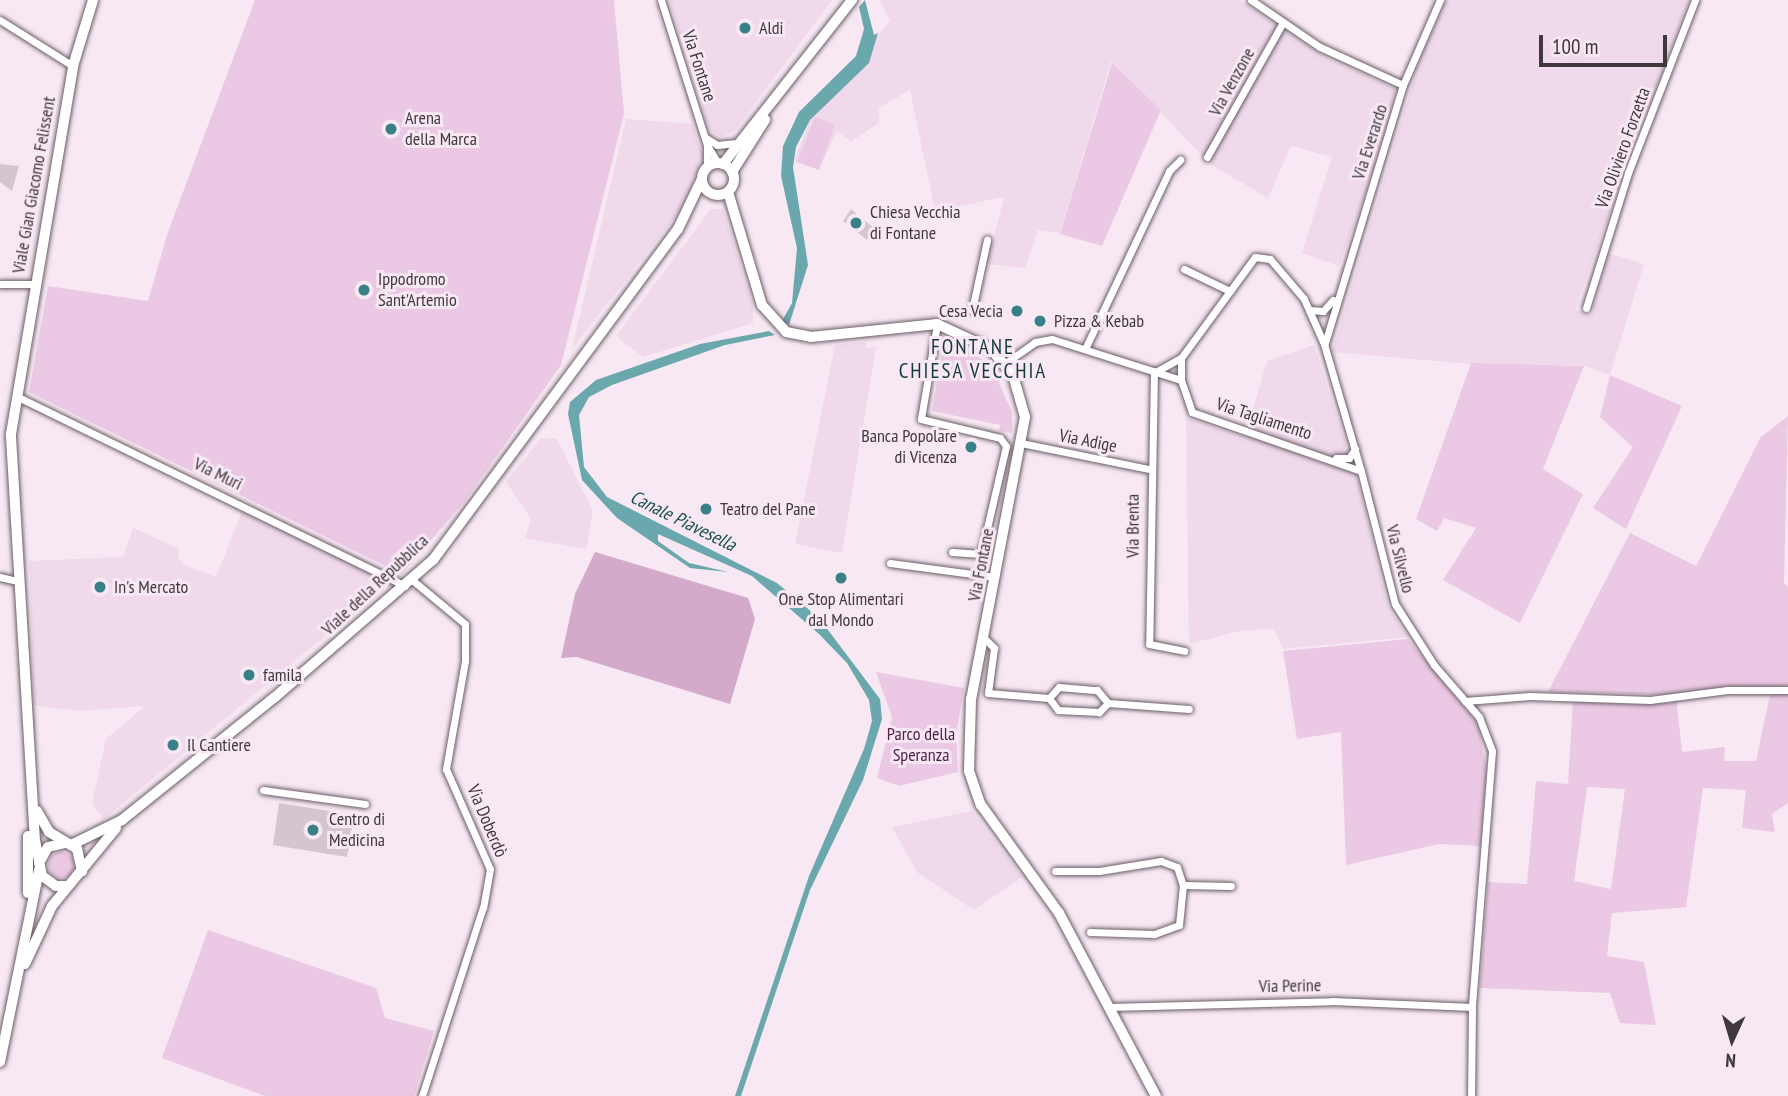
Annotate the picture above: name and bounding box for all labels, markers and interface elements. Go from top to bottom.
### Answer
place label: Aldi [759,17,783,39]
marker: Aldi [737,20,753,36]
scale bar [1543,21,1671,65]
street label: Via Fontane [677,28,721,104]
text: 100 m [1552,33,1598,60]
street label: Via Venzone [1204,44,1260,120]
street label: Via Oliviero Forzetta [1591,85,1655,211]
street label: Viale Gian Giacomo Felissent [8,95,60,275]
street label: Via Everardo [1348,102,1392,182]
place label: Arena della Marca [405,108,477,150]
marker: Arena della Marca [383,121,399,137]
place label: Chiesa Vecchia di Fontane [870,202,961,244]
marker: Chiesa Vecchia di Fontane [848,215,864,231]
place label: Ippodromo Sant'Artemio [378,269,457,312]
marker: Ippodromo Sant'Artemio [356,282,372,298]
place label: Cesa Vecia [938,300,1003,322]
marker: Cesa Vecia [1009,303,1025,319]
place label: Pizza & Kebab [1054,310,1144,332]
marker: Pizza & Kebab [1032,313,1048,329]
district label: FONTANE CHIESA VECCHIA [900,334,1046,384]
street label: Via Tagliamento [1213,393,1315,445]
street label: Via Adige [1057,425,1119,457]
place label: Banca Popolare di Vicenza [861,426,957,468]
marker: Banca Popolare di Vicenza [963,439,979,455]
street label: Via Muri [190,453,246,495]
water label: Canale Piavesella [627,486,739,556]
street label: Via Brenta [1122,494,1144,558]
place label: Teatro del Pane [720,498,816,520]
marker: Teatro del Pane [698,501,714,517]
street label: Via Silvello [1381,523,1419,595]
street label: Via Fontane [963,527,999,603]
street label: Viale della Repubblica [317,530,433,640]
marker: One Stop Alimentari dal Mondo [833,570,849,586]
place label: In's Mercato [114,576,188,598]
marker: In's Mercato [92,579,108,595]
place label: One Stop Alimentari dal Mondo [778,589,904,632]
place label: famila [263,664,302,686]
marker: famila [241,667,257,683]
park label: Parco della Speranza [887,724,955,766]
place label: Il Cantiere [187,734,251,756]
marker: Il Cantiere [165,737,181,753]
street label: Via Doberdò [462,782,512,860]
place label: Centro di Medicina [329,809,385,852]
marker: Centro di Medicina [303,820,323,840]
street label: Via Perine [1259,975,1321,997]
north arrow [1697,1005,1767,1075]
text: N [1725,1049,1737,1073]

